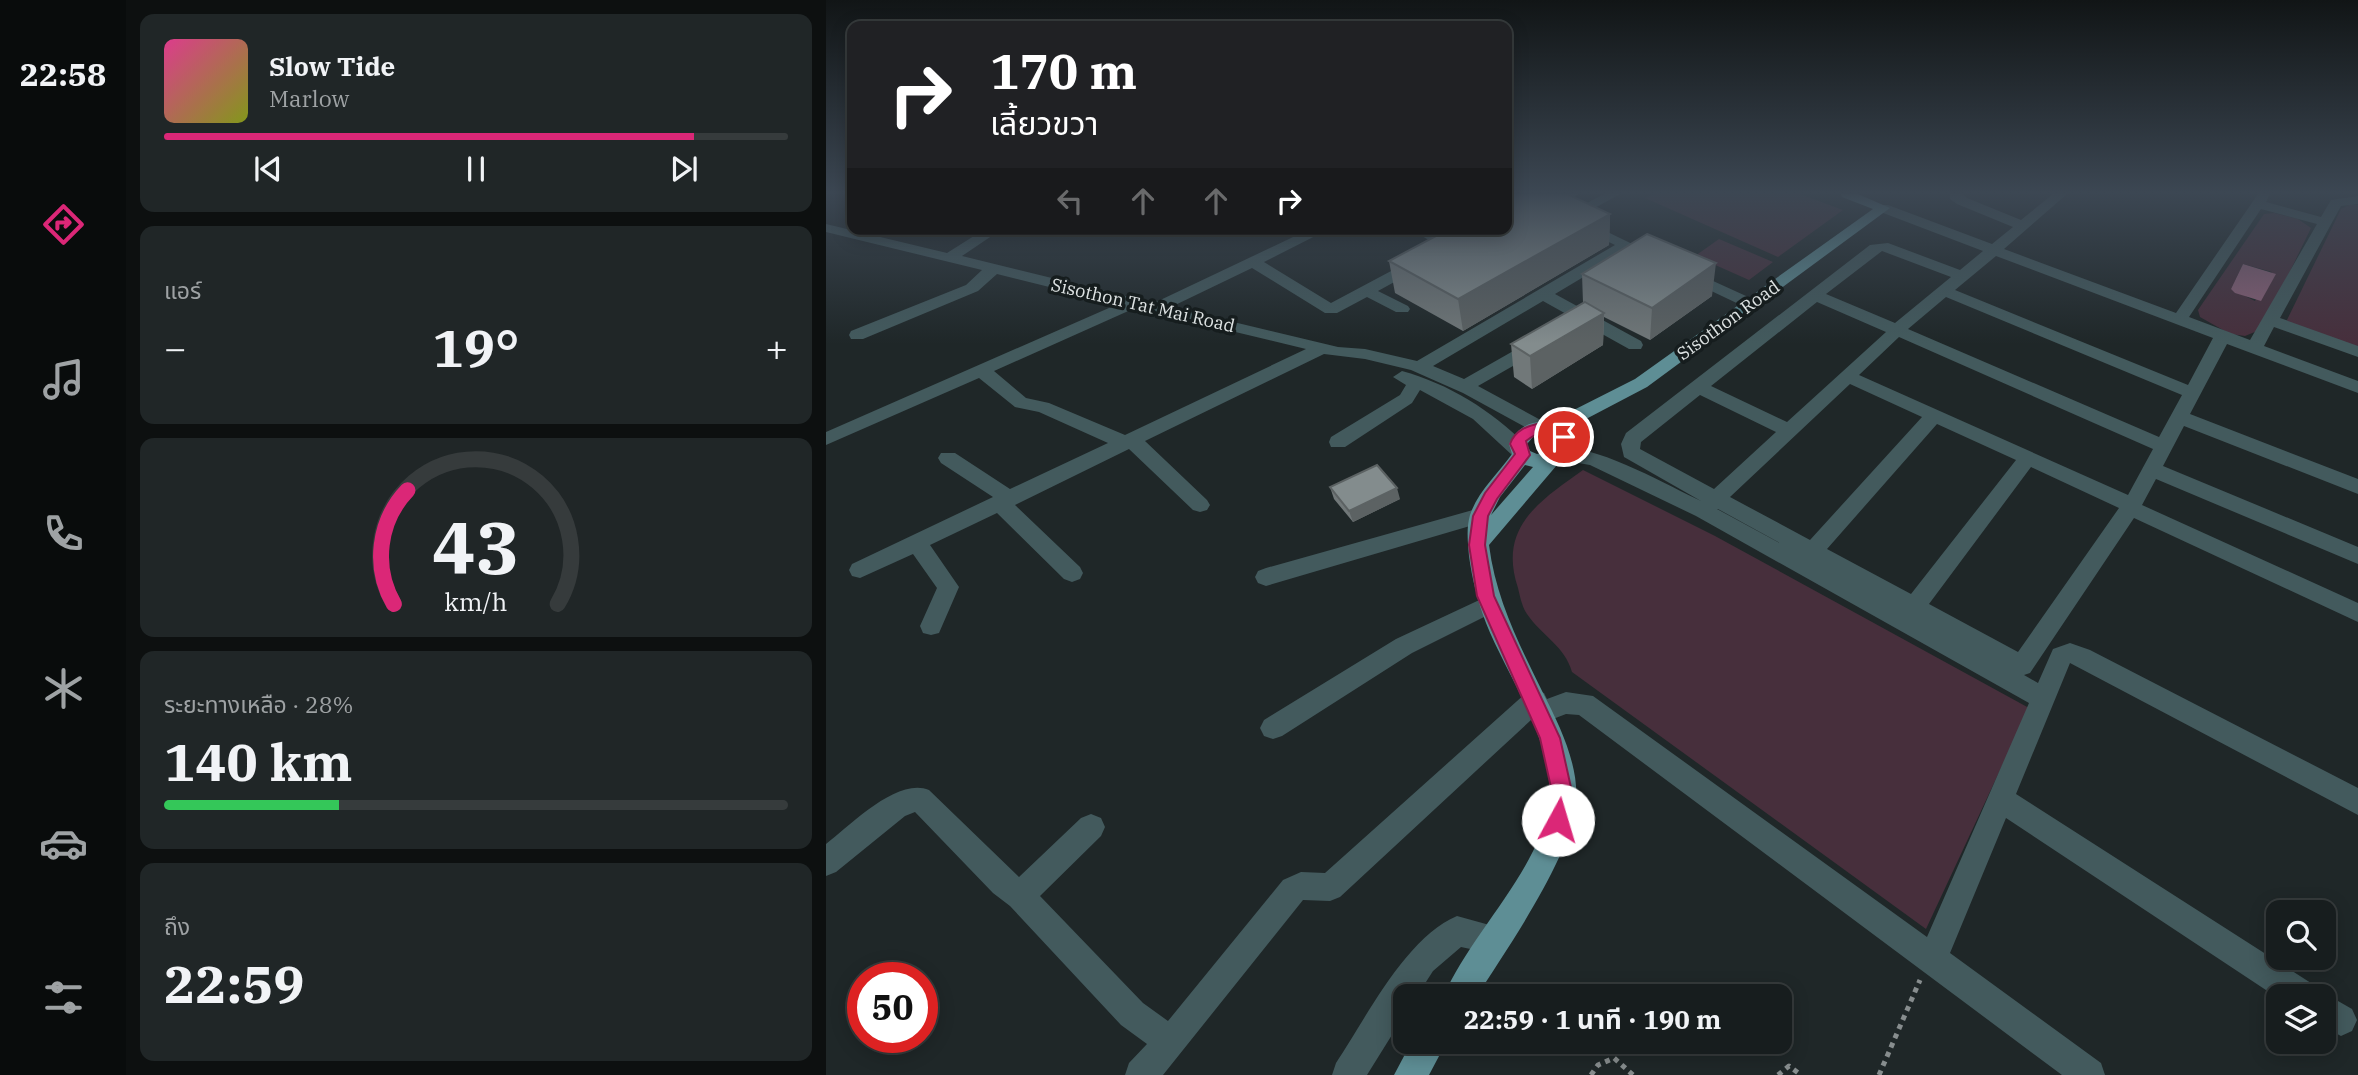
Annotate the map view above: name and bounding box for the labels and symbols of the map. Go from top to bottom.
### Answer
street label: Sisothon Tat Mai Road [1049,273,1237,337]
street label: Sisothon Road [1672,275,1784,365]
pin [1534,407,1594,467]
position arrow [1521,783,1595,857]
speed limit sign: 50 [847,962,938,1053]

